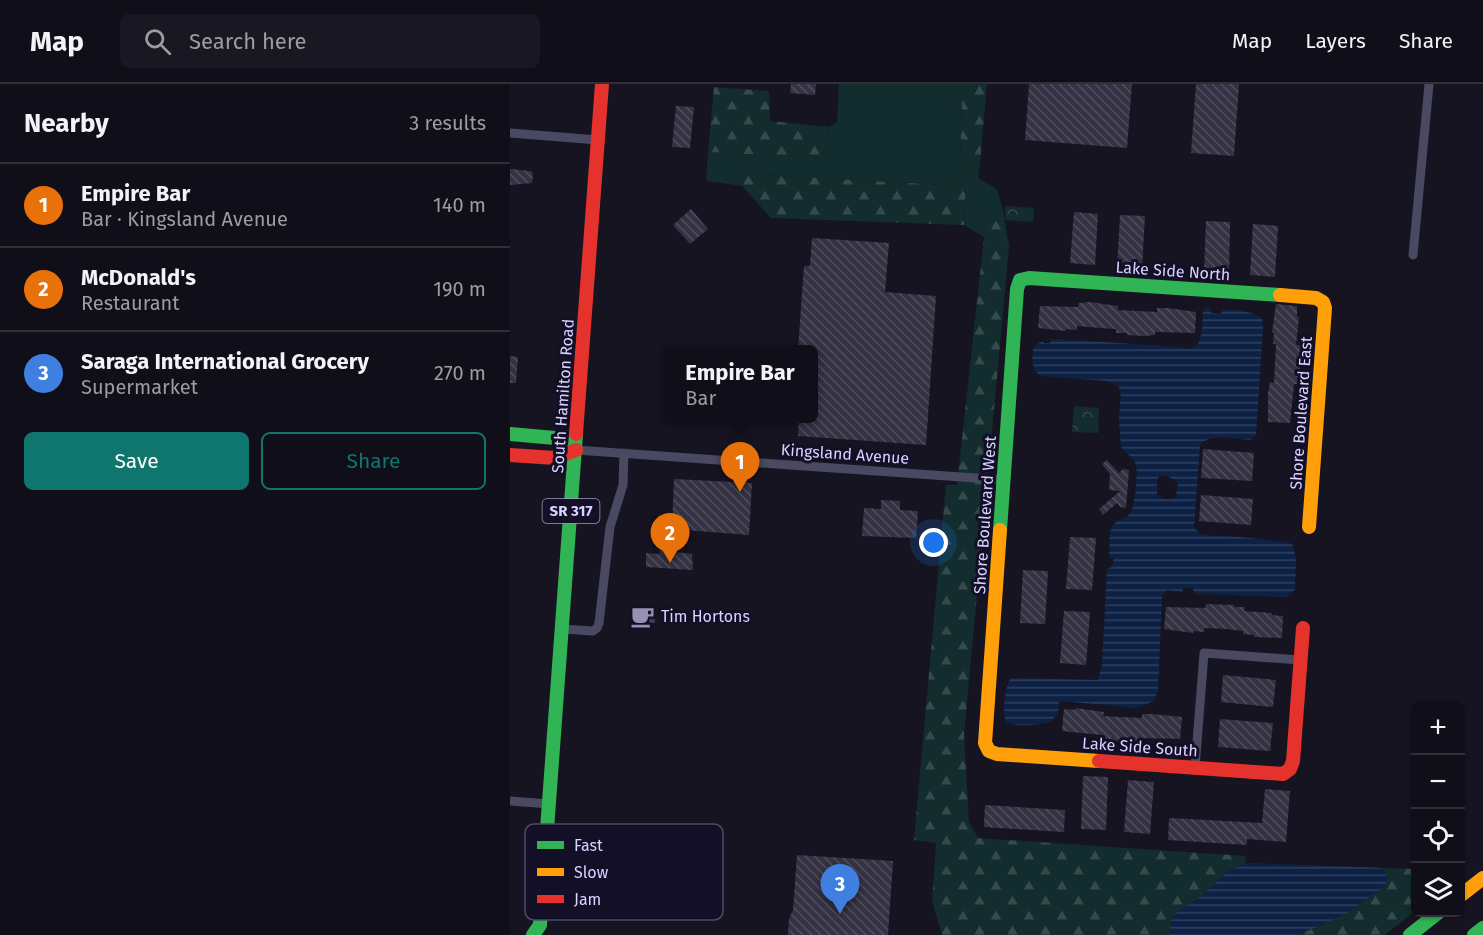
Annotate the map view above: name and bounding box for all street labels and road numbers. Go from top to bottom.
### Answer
street label: Lake Side North [1115,258,1231,284]
street label: South Hamilton Road [548,318,578,474]
street label: Shore Boulevard East [1286,335,1316,490]
street label: Shore Boulevard West [970,435,1000,595]
street label: Kingsland Avenue [780,440,910,468]
road number: SR 317 [542,499,600,523]
street label: Lake Side South [1082,733,1198,761]

